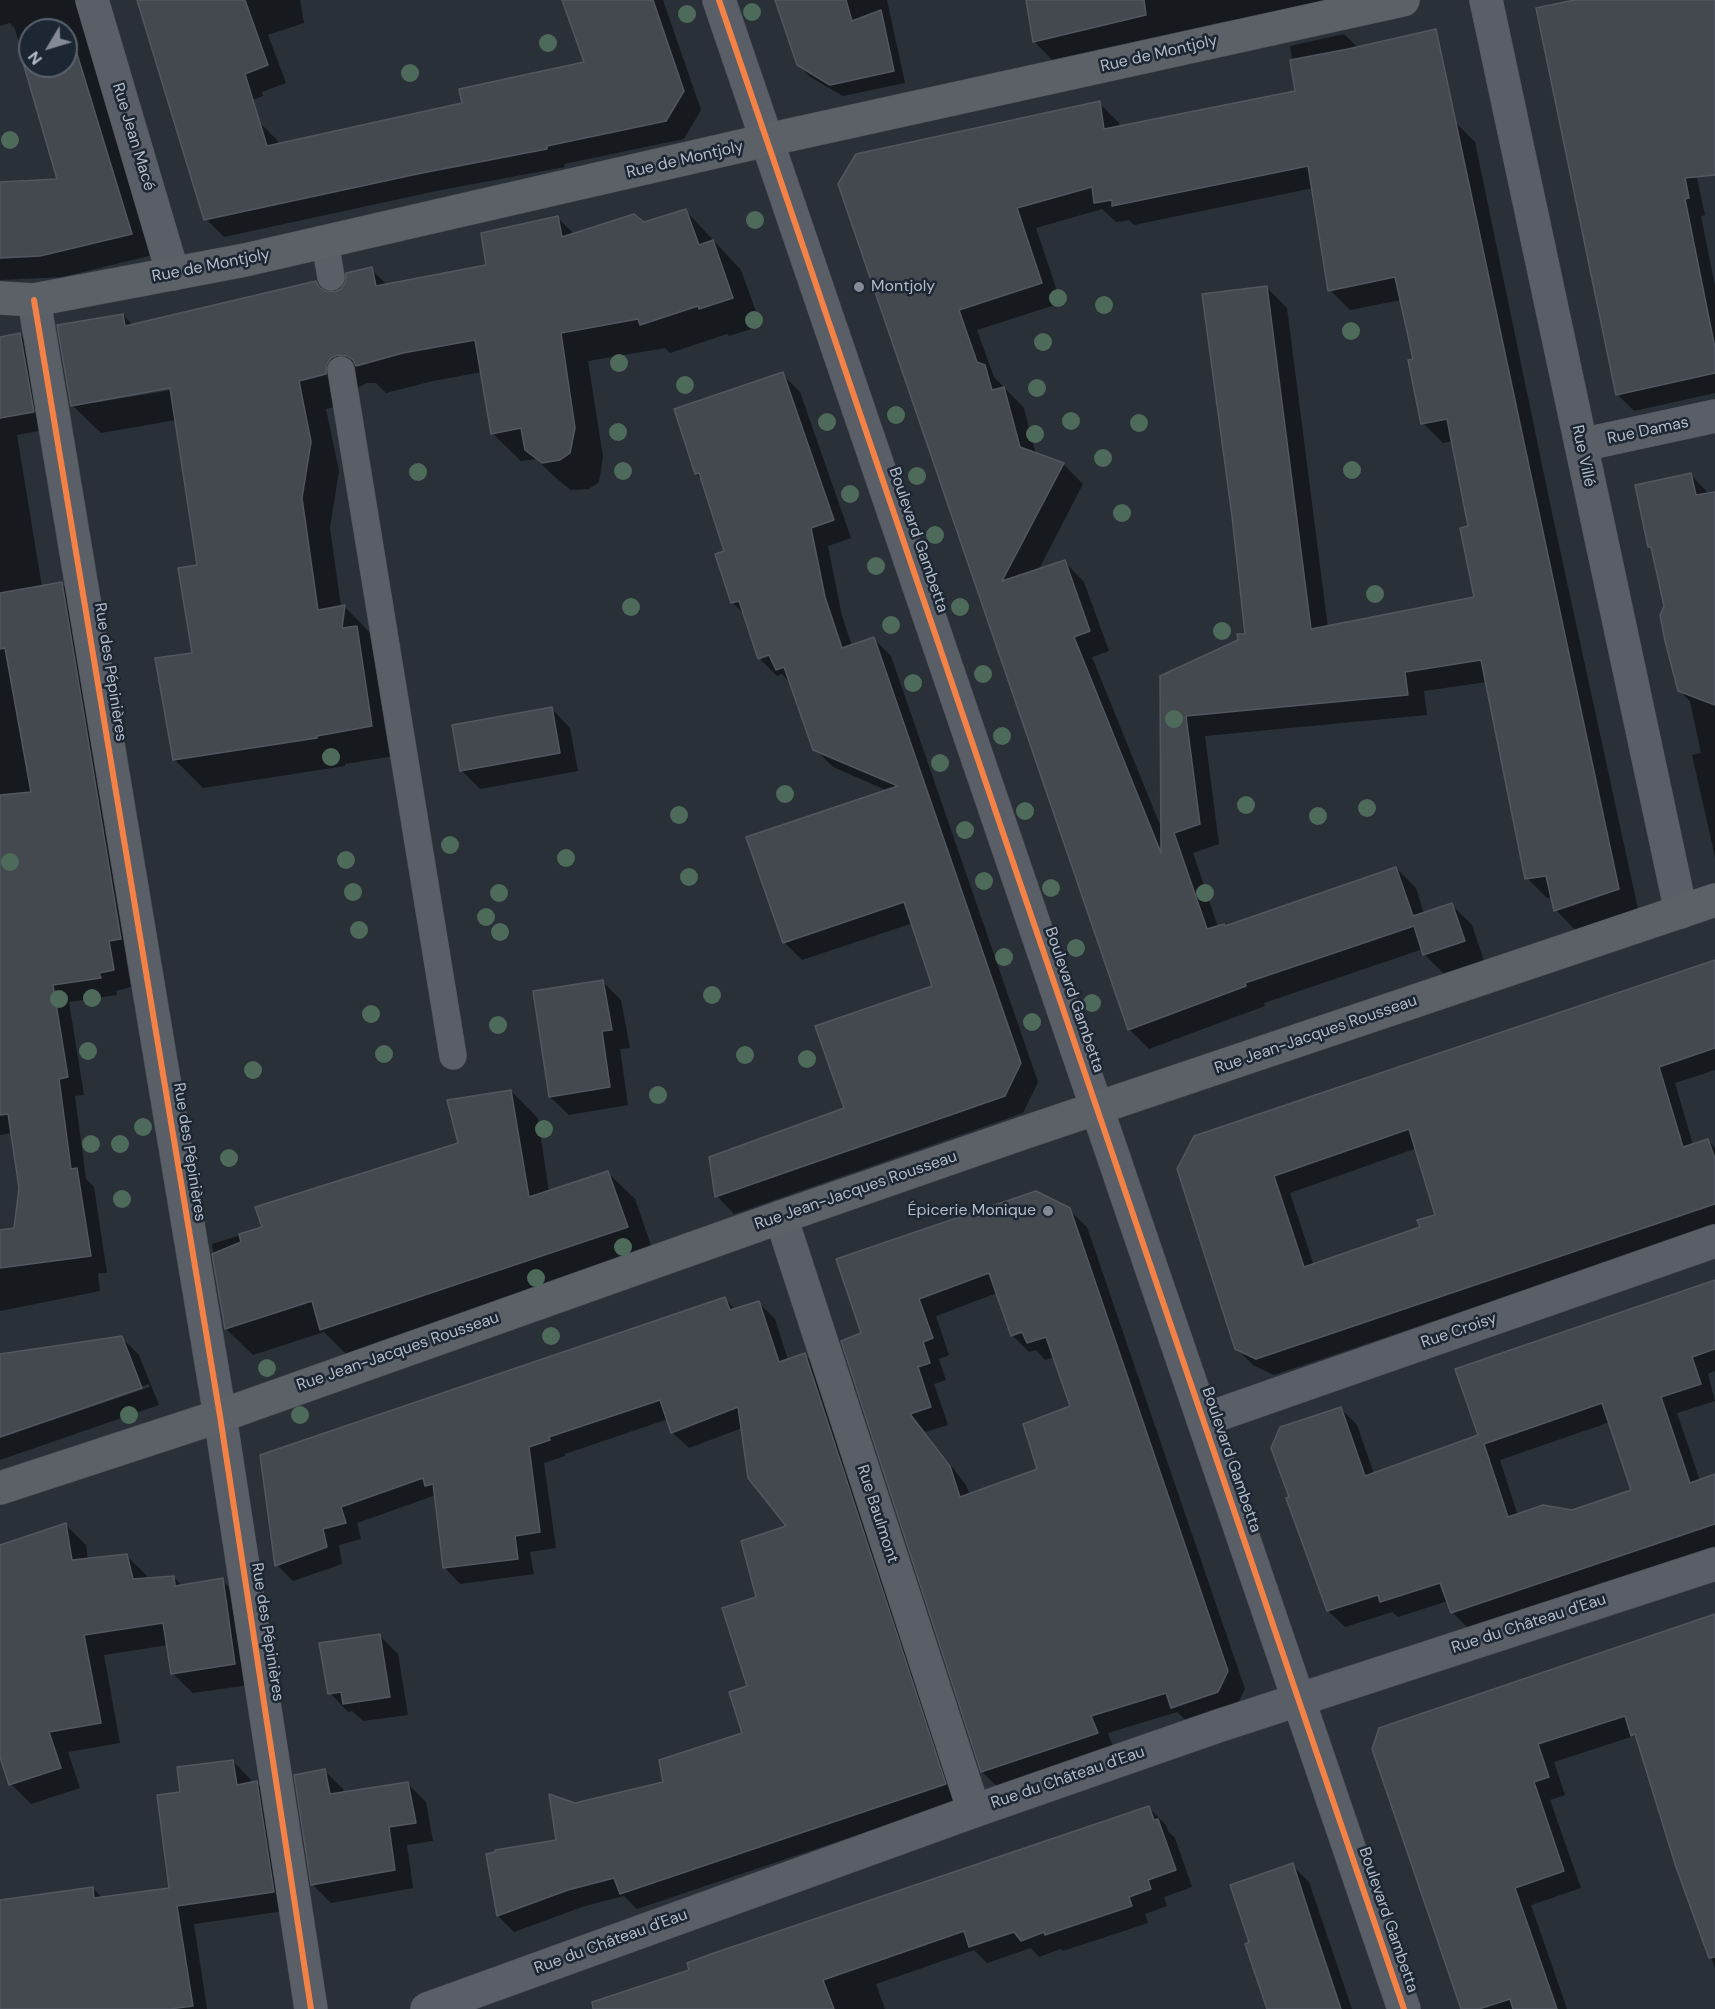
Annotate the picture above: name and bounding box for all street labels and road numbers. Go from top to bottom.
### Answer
street label: Rue de Montjoly [1099,31,1219,77]
street label: Rue Jean Macé [107,81,159,193]
street label: Rue de Montjoly [625,137,745,183]
street label: Rue de Montjoly [150,245,272,287]
street label: Rue Damas [1606,413,1690,449]
street label: Rue Villé [1567,423,1599,489]
street label: Boulevard Gambetta [884,465,952,615]
street label: Rue des Pépinières [90,601,130,743]
street label: Boulevard Gambetta [1040,925,1108,1075]
street label: Rue Jean-Jacques Rousseau [1212,991,1420,1079]
street label: Rue des Pépinières [169,1081,209,1223]
street label: Rue Jean-Jacques Rousseau [752,1147,960,1235]
street label: Rue Jean-Jacques Rousseau [294,1308,502,1396]
street label: Rue Croisy [1419,1309,1499,1353]
street label: Boulevard Gambetta [1197,1385,1265,1535]
street label: Rue Baulmont [852,1462,902,1566]
street label: Rue des Pépinières [247,1561,287,1703]
street label: Rue du Château d'Eau [1449,1590,1609,1658]
street label: Rue du Château d'Eau [989,1743,1147,1813]
street label: Boulevard Gambetta [1354,1845,1422,1995]
street label: Rue du Château d'Eau [532,1905,690,1979]

